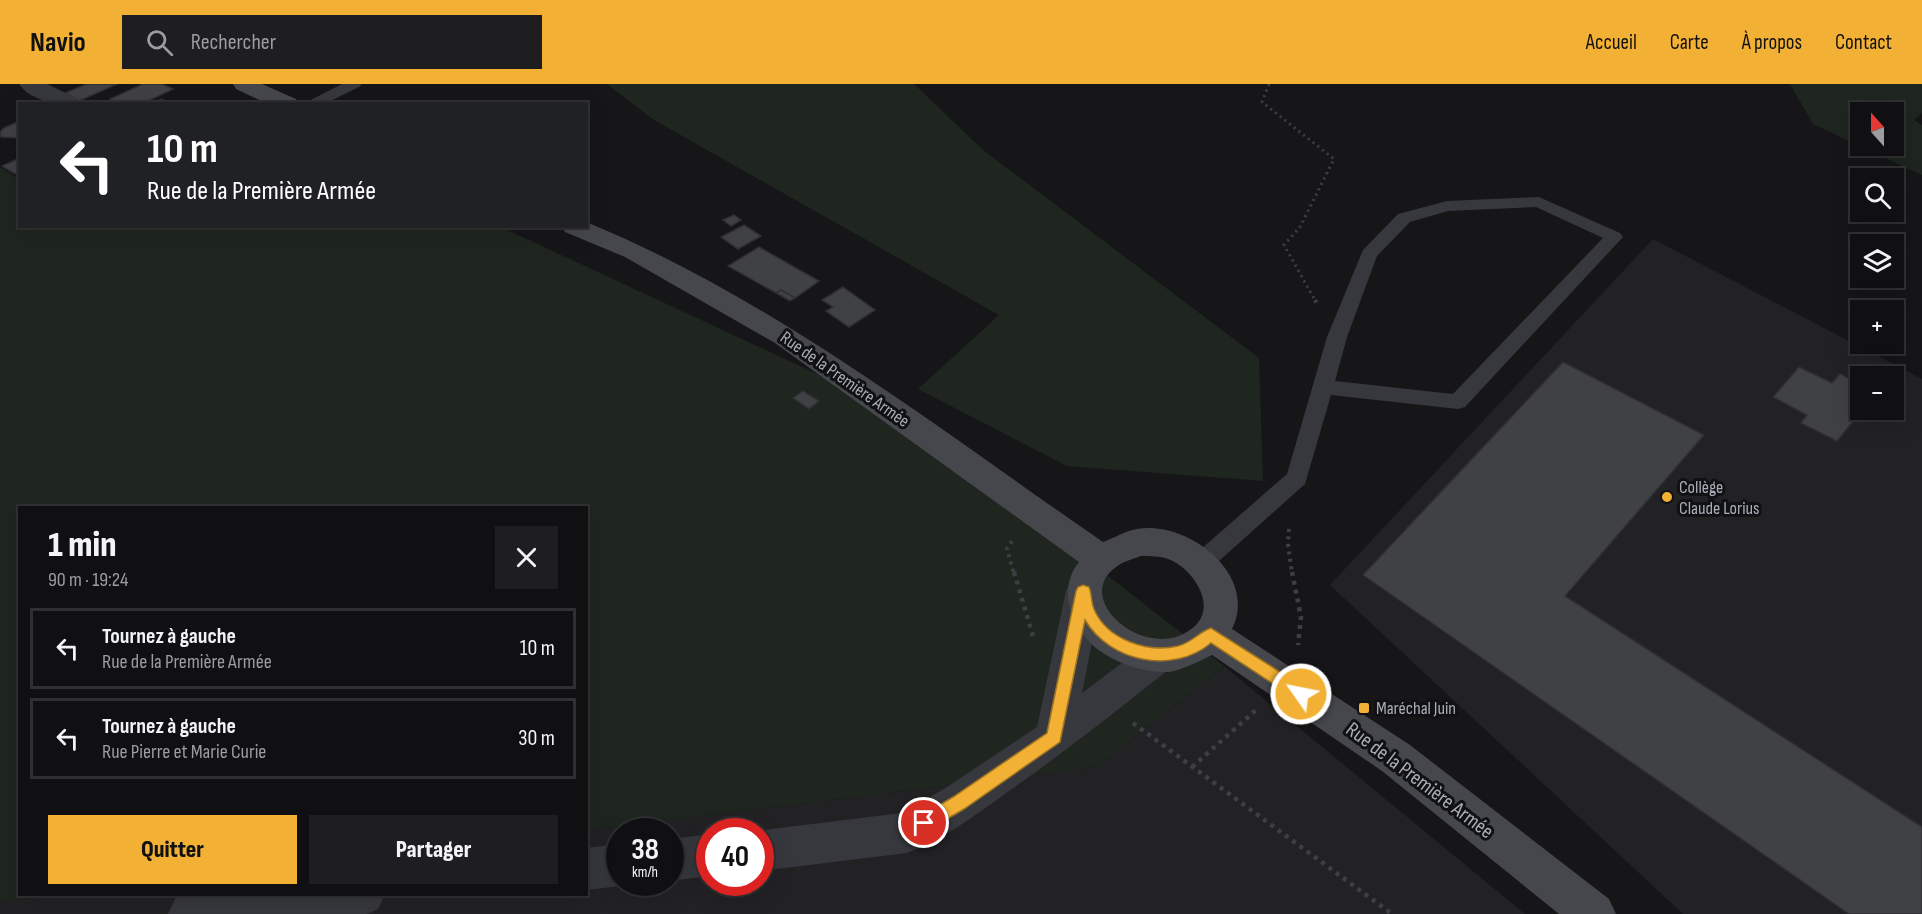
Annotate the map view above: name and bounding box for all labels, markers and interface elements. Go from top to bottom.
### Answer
search box [122,15,542,69]
text: Navio [30,26,86,59]
icon: search [143,26,176,59]
text: Rechercher [191,29,276,56]
text: Accueil [1586,30,1637,55]
text: Carte [1670,30,1709,55]
text: À propos [1742,30,1802,55]
text: Contact [1835,30,1892,55]
north arrow [1850,102,1904,156]
map controls [1850,102,1904,420]
text: 10 m [147,124,218,175]
icon: left [48,126,126,204]
button: search [1850,168,1904,222]
text: Rue de la Première Armée [147,175,376,207]
button: layers [1850,234,1904,288]
button: + [1850,300,1904,354]
street label: Rue de la Première Armée [776,327,913,432]
button: − [1850,366,1904,420]
place label: Collège Claude Lorius [1679,477,1760,519]
marker: Collège Claude Lorius [1660,490,1674,504]
text: 1 min [48,524,116,567]
button: close [495,526,558,589]
text: 90 m · 19:24 [48,568,128,592]
text: Tournez à gauche [102,623,236,650]
icon: left [51,632,84,665]
text: 10 m [520,635,555,662]
text: Rue de la Première Armée [102,650,272,674]
position arrow [1269,662,1333,726]
place label: Maréchal Juin [1376,698,1456,719]
marker: Maréchal Juin [1357,701,1371,715]
text: Tournez à gauche [102,713,236,740]
street label: Rue de la Première Armée [1341,717,1498,844]
icon: left [51,722,84,755]
text: 30 m [518,725,555,752]
text: Rue Pierre et Marie Curie [102,740,266,764]
pin [898,797,949,848]
icon: arrive [907,806,940,839]
button: Quitter [48,815,297,884]
button: Partager [309,815,558,884]
speed limit sign: 40 [696,818,774,896]
text: 38 [631,832,659,868]
text: km/h [632,863,658,882]

